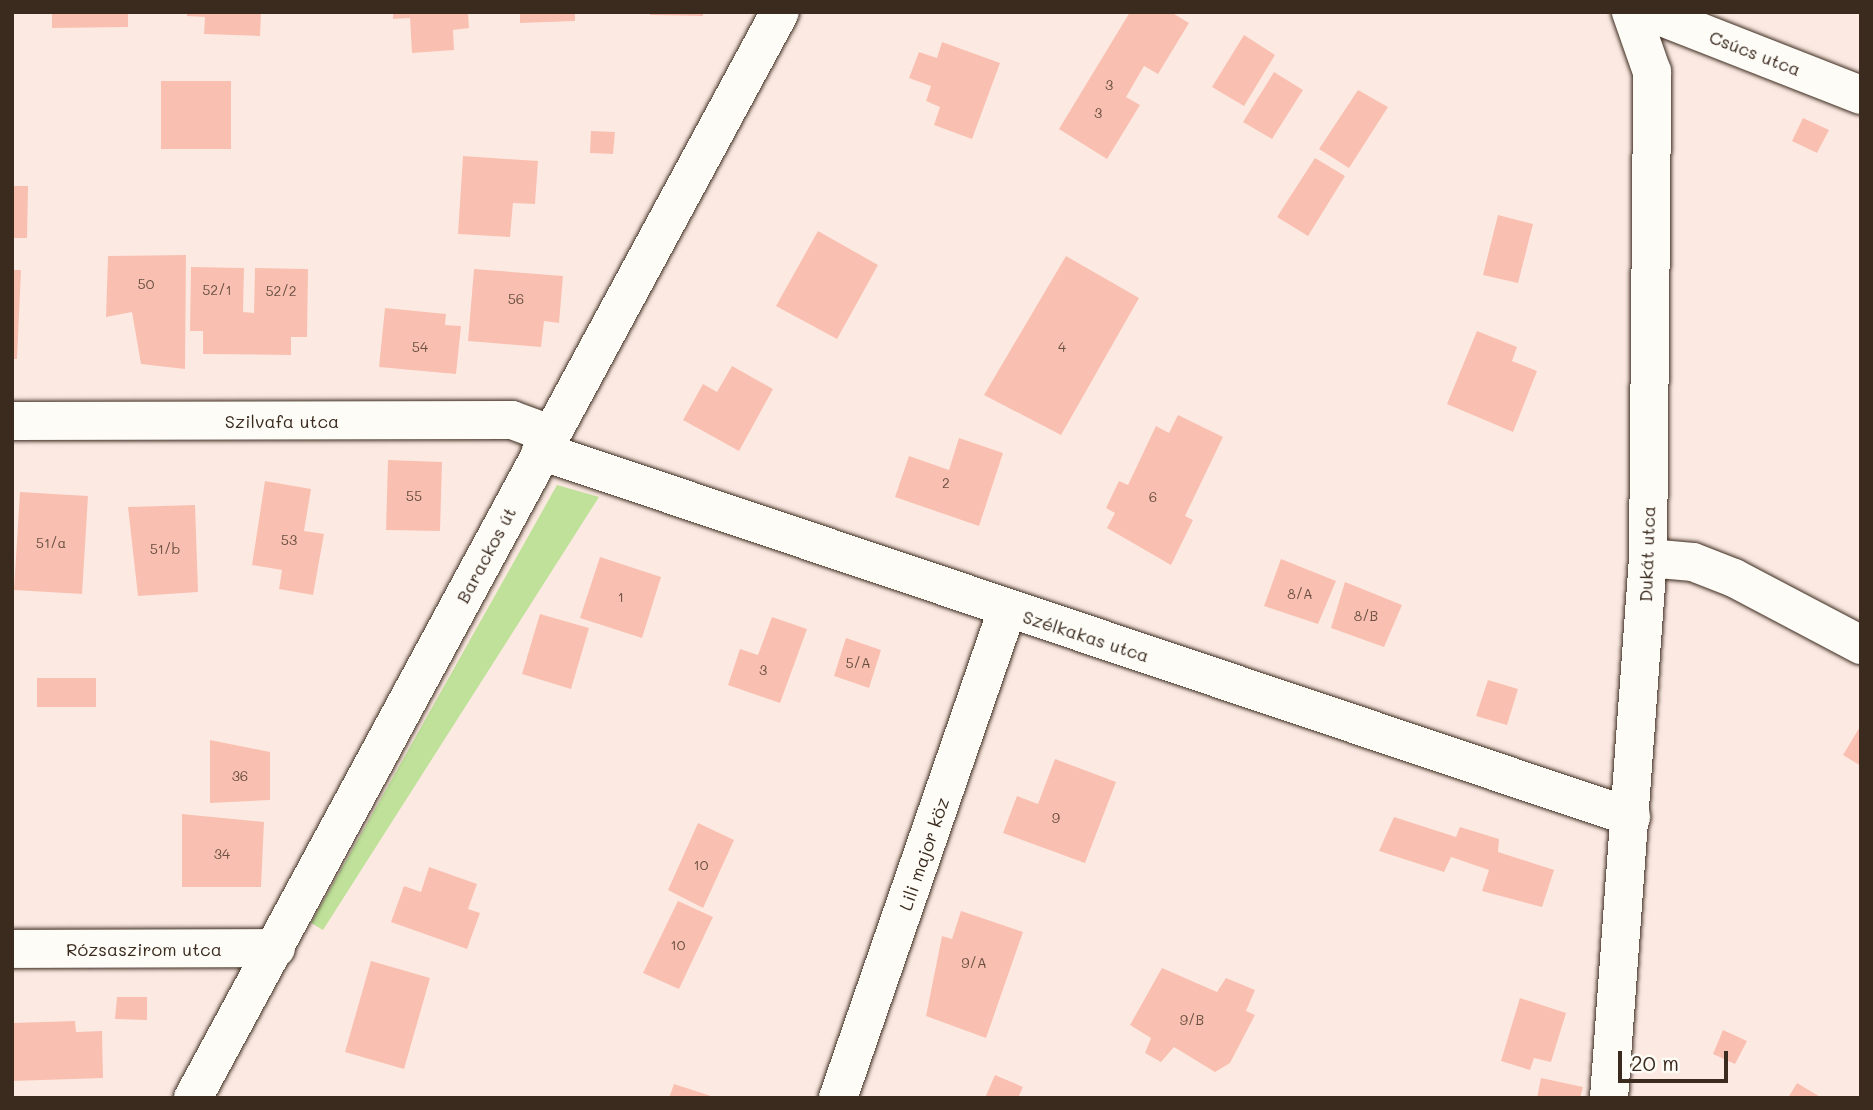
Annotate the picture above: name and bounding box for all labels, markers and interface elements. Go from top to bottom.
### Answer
street label: Csúcs utca [1706,26,1804,80]
house number: 3 [1105,77,1113,93]
house number: 3 [1094,105,1102,121]
house number: 50 [138,276,154,292]
house number: 52/1 [202,282,232,298]
house number: 52/2 [265,283,297,299]
house number: 56 [508,291,524,307]
house number: 54 [412,339,428,355]
house number: 4 [1058,339,1066,355]
street label: Szilvafa utca [225,410,339,432]
house number: 2 [942,475,950,491]
house number: 55 [406,488,422,504]
house number: 6 [1149,489,1157,505]
street label: Barackos út [452,503,520,607]
street label: Dukát utca [1635,506,1659,602]
house number: 53 [281,532,297,548]
house number: 51/a [36,535,66,551]
house number: 51/b [150,541,180,557]
house number: 8/A [1287,586,1313,602]
house number: 1 [618,589,624,605]
street label: Szélkakas utca [1020,605,1152,667]
house number: 8/B [1354,608,1378,624]
house number: 5/A [845,655,871,671]
house number: 3 [759,662,767,678]
house number: 36 [232,768,248,784]
street label: Lili major köz [895,795,953,913]
house number: 9 [1052,810,1060,826]
house number: 34 [214,846,230,862]
house number: 10 [694,857,708,873]
house number: 10 [671,937,685,953]
street label: Rózsaszirom utca [66,938,222,960]
house number: 9/A [961,955,987,971]
house number: 9/B [1180,1012,1204,1028]
scale bar [1621,1036,1731,1080]
text: 20 m [1631,1049,1679,1076]

